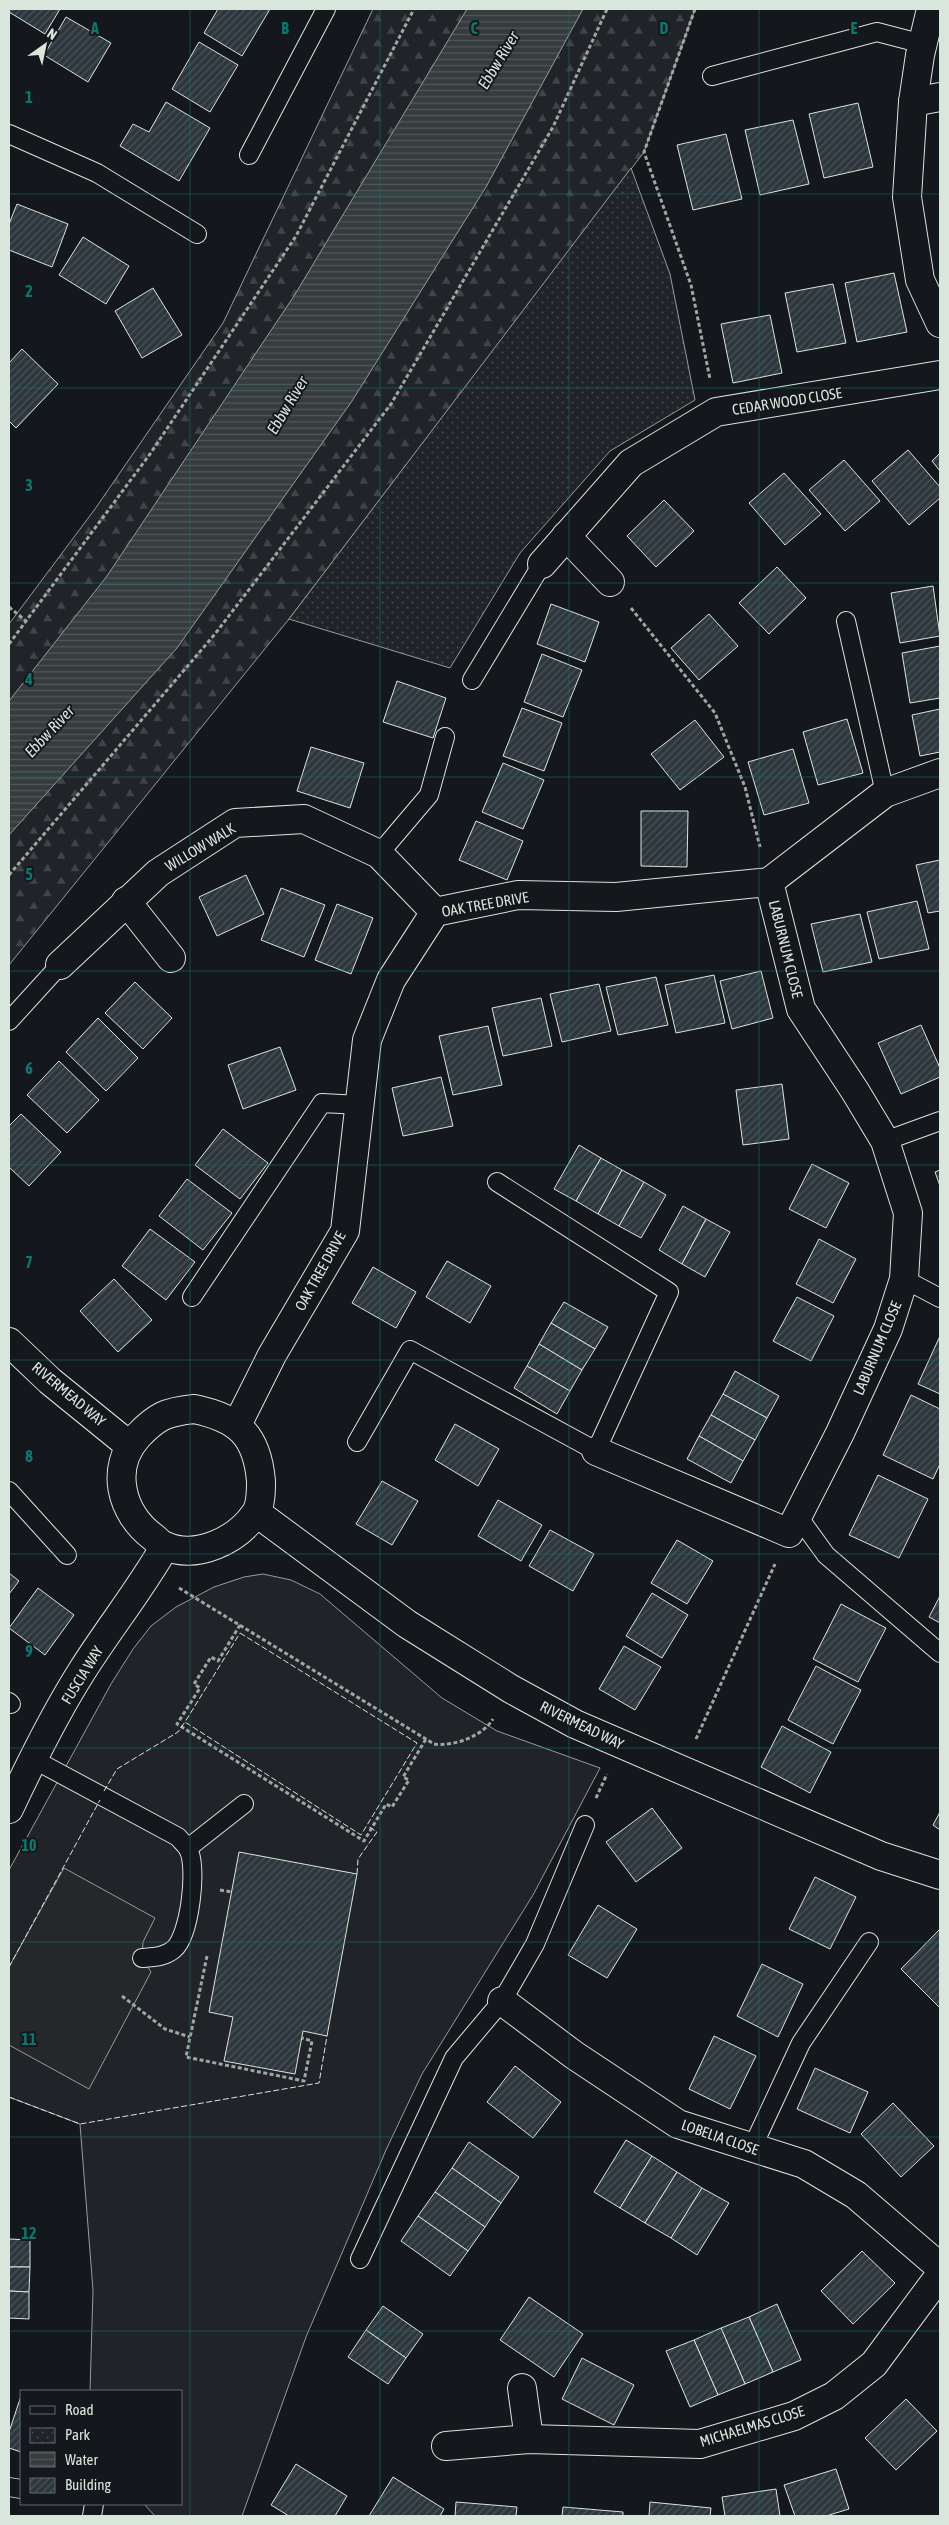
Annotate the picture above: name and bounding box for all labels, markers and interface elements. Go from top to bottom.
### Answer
text: A [90,19,99,37]
text: B [281,19,289,37]
text: C [470,19,478,37]
text: D [660,19,669,37]
text: E [851,19,858,37]
north arrow [20,20,70,70]
text: N [44,25,60,43]
water label: Ebbw River [474,27,523,92]
text: 1 [25,88,33,106]
text: 2 [25,282,33,300]
water label: Ebbw River [263,372,312,437]
street label: CEDAR WOOD CLOSE [731,384,844,418]
text: 3 [25,476,33,494]
text: 4 [24,670,33,688]
water label: Ebbw River [21,701,78,760]
street label: WILLOW WALK [162,819,239,875]
text: 5 [25,865,33,883]
street label: OAK TREE DRIVE [440,888,530,920]
street label: LABURNUM CLOSE [766,898,807,1000]
text: 6 [25,1059,33,1077]
street label: OAK TREE DRIVE [291,1228,349,1314]
text: 7 [25,1253,33,1271]
street label: LABURNUM CLOSE [850,1298,905,1397]
street label: RIVERMEAD WAY [29,1358,109,1430]
text: 8 [25,1447,33,1465]
text: 9 [25,1642,33,1660]
street label: FUSCIA WAY [58,1643,107,1707]
street label: RIVERMEAD WAY [538,1697,627,1753]
text: 10 [21,1836,37,1854]
text: 11 [21,2030,37,2048]
street label: LOBELIA CLOSE [679,2116,761,2158]
text: 12 [21,2224,37,2242]
legend [20,2390,182,2505]
text: Road [65,2401,94,2418]
street label: MICHAELMAS CLOSE [698,2402,807,2450]
text: Park [65,2426,90,2443]
text: Water [65,2451,98,2468]
text: Building [65,2476,111,2493]

